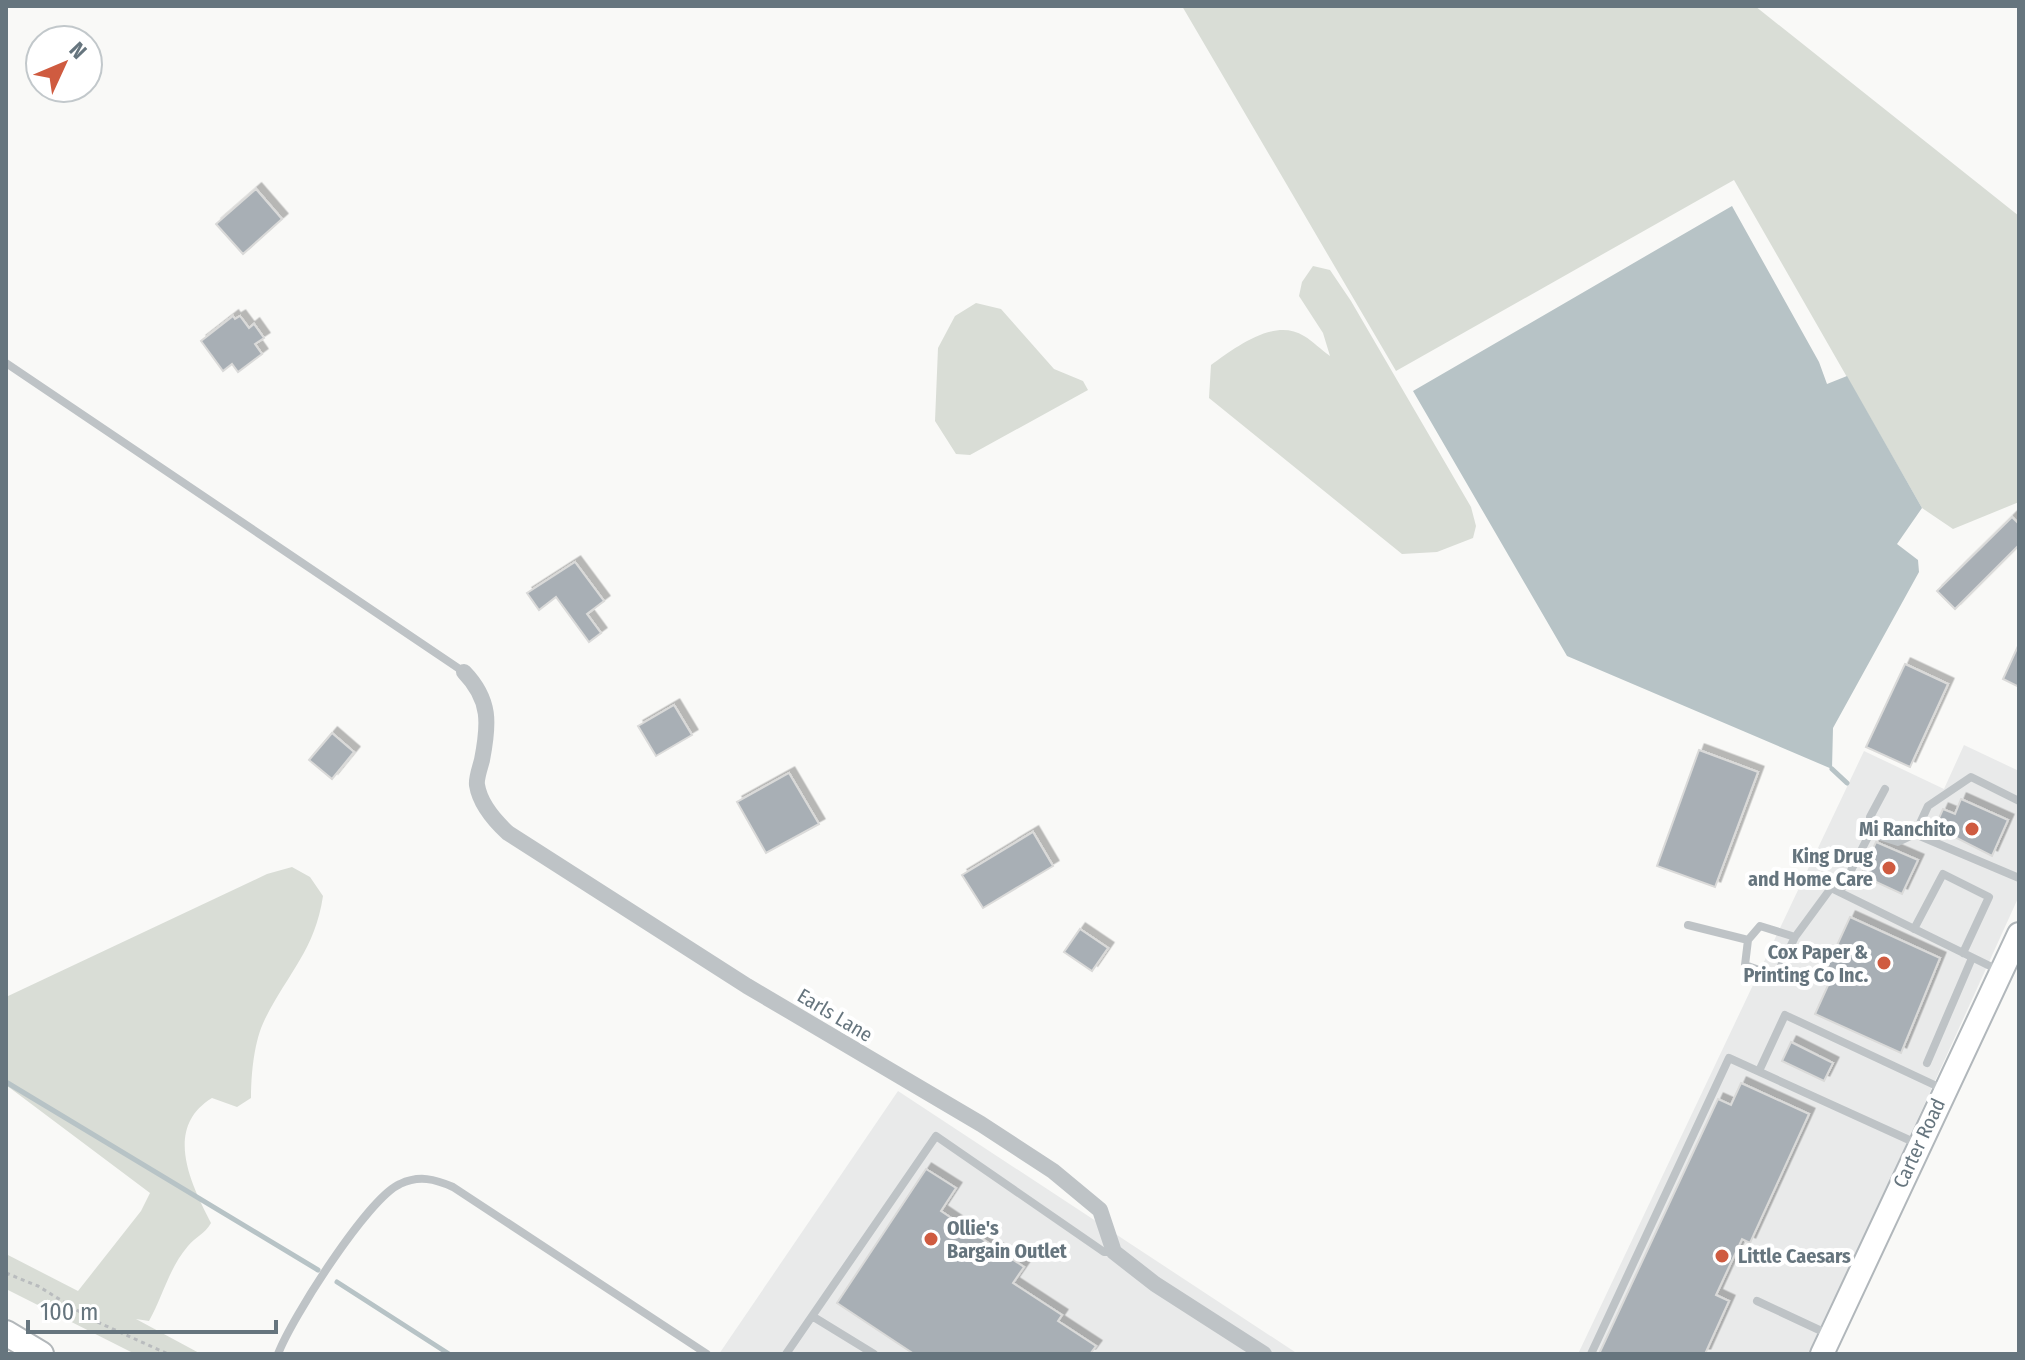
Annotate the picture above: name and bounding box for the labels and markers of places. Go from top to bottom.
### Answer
place label: Mi Ranchito [1859,817,1956,841]
marker: Mi Ranchito [1963,820,1981,838]
place label: King Drug and Home Care [1748,844,1873,891]
marker: King Drug and Home Care [1880,859,1898,877]
place label: Cox Paper & Printing Co Inc. [1743,940,1868,987]
marker: Cox Paper & Printing Co Inc. [1875,954,1893,972]
place label: Ollie's Bargain Outlet [947,1216,1068,1263]
marker: Ollie's Bargain Outlet [922,1230,940,1248]
place label: Little Caesars [1738,1244,1851,1268]
marker: Little Caesars [1713,1247,1731,1265]

